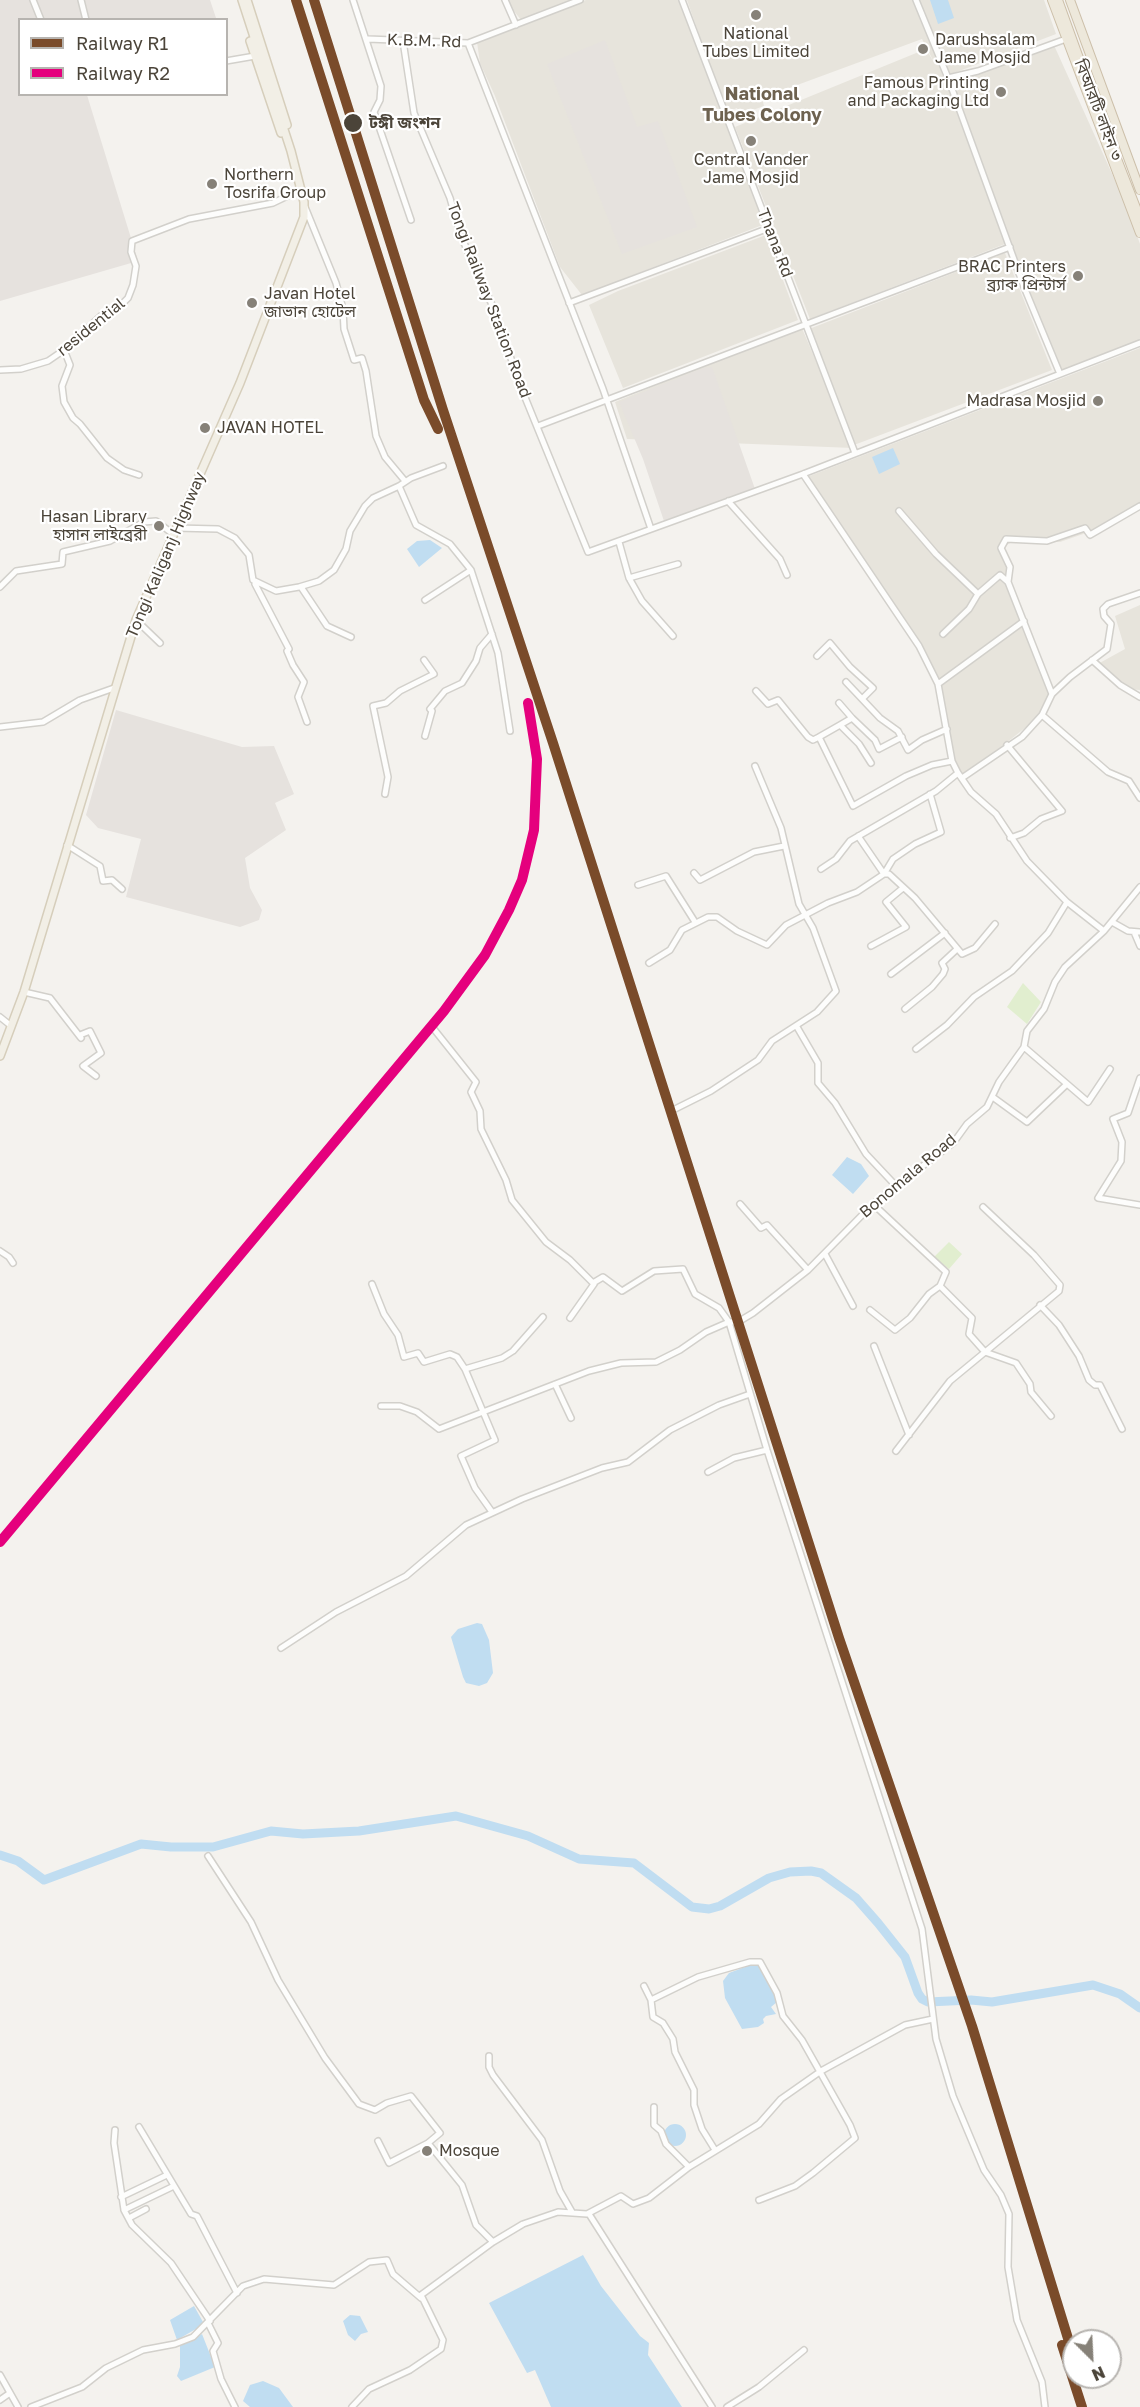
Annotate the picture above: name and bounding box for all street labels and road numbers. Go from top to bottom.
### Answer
street label: K.B.M. Rd [387,30,461,52]
street label: বিআরটি লাইন ৩ [1070,57,1126,163]
street label: Tongi Railway Station Road [443,200,535,400]
street label: Thana Rd [753,206,797,280]
street label: residential [53,294,129,360]
street label: Tongi Kaliganj Highway [122,469,210,641]
street label: Bonomala Road [856,1130,960,1222]

